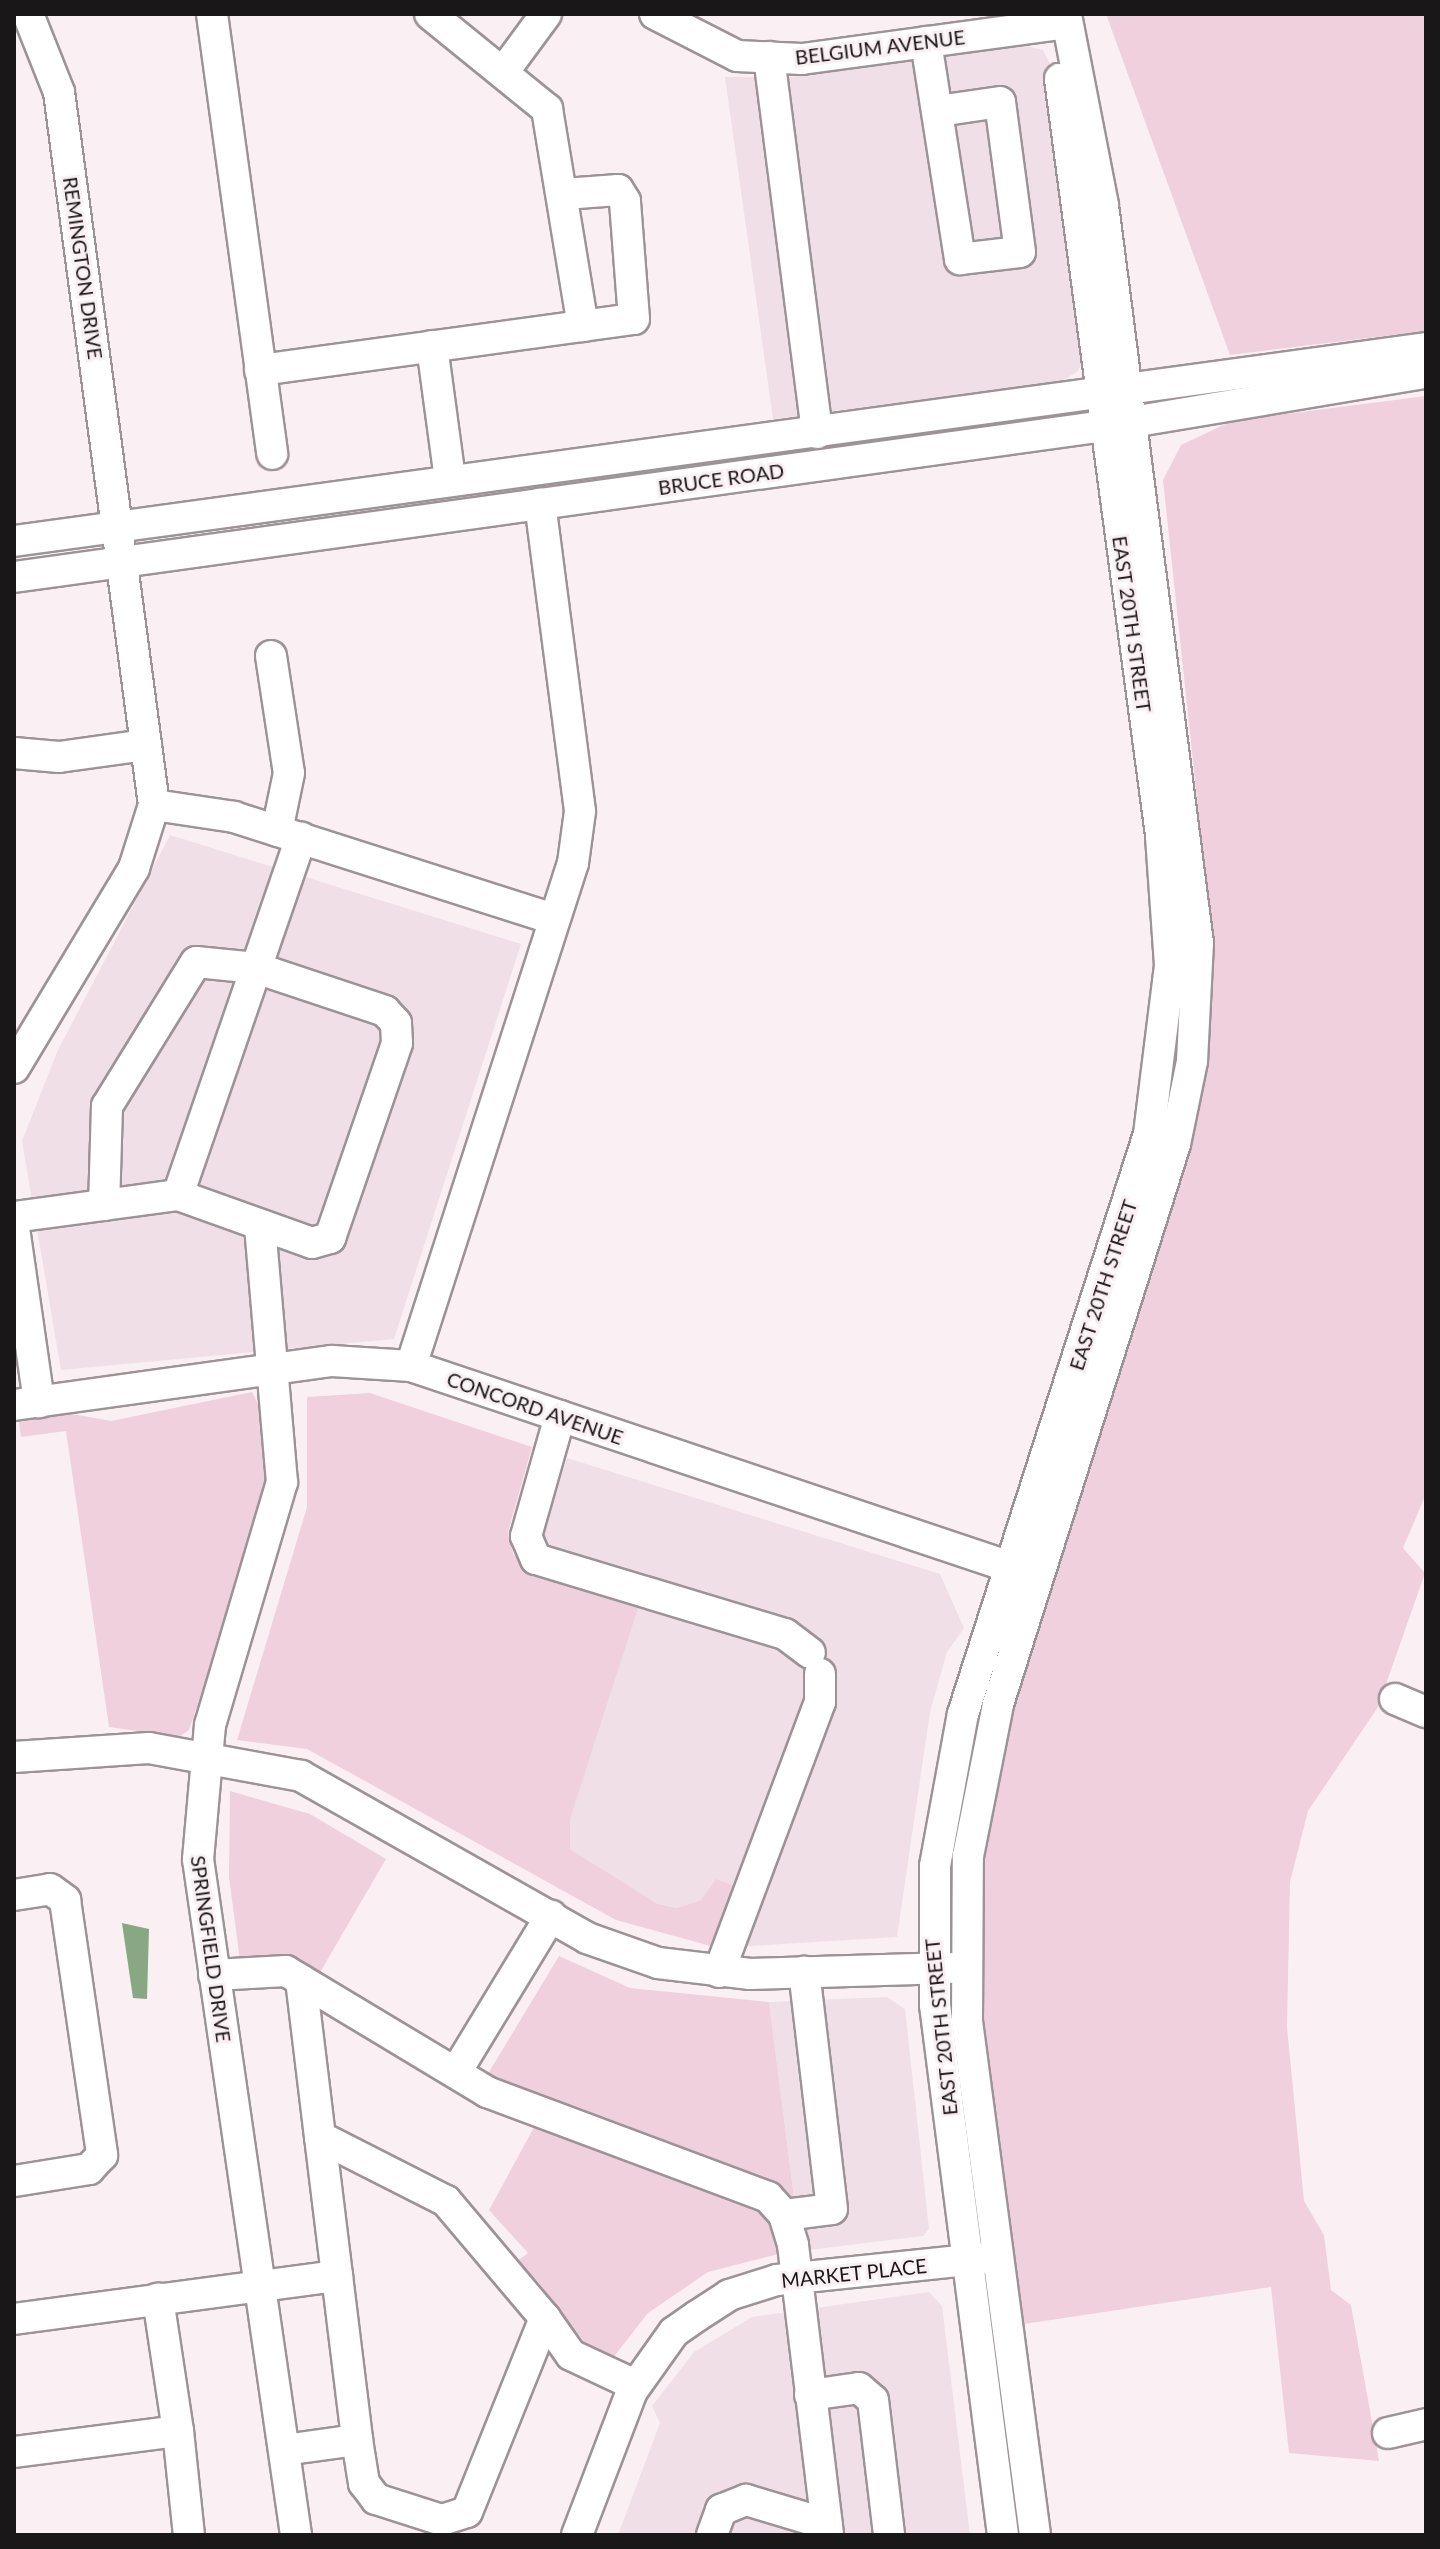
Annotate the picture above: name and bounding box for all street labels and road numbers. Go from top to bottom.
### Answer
street label: BELGIUM AVENUE [793,25,967,69]
street label: REMINGTON DRIVE [58,175,108,361]
street label: BRUCE ROAD [657,458,785,500]
street label: EAST 20TH STREET [1108,534,1156,714]
street label: EAST 20TH STREET [1064,1196,1142,1374]
street label: CONCORD AVENUE [443,1366,627,1450]
street label: SPRINGFIELD DRIVE [186,1854,236,2044]
street label: EAST 20TH STREET [920,1937,962,2117]
street label: MARKET PLACE [780,2253,928,2293]

